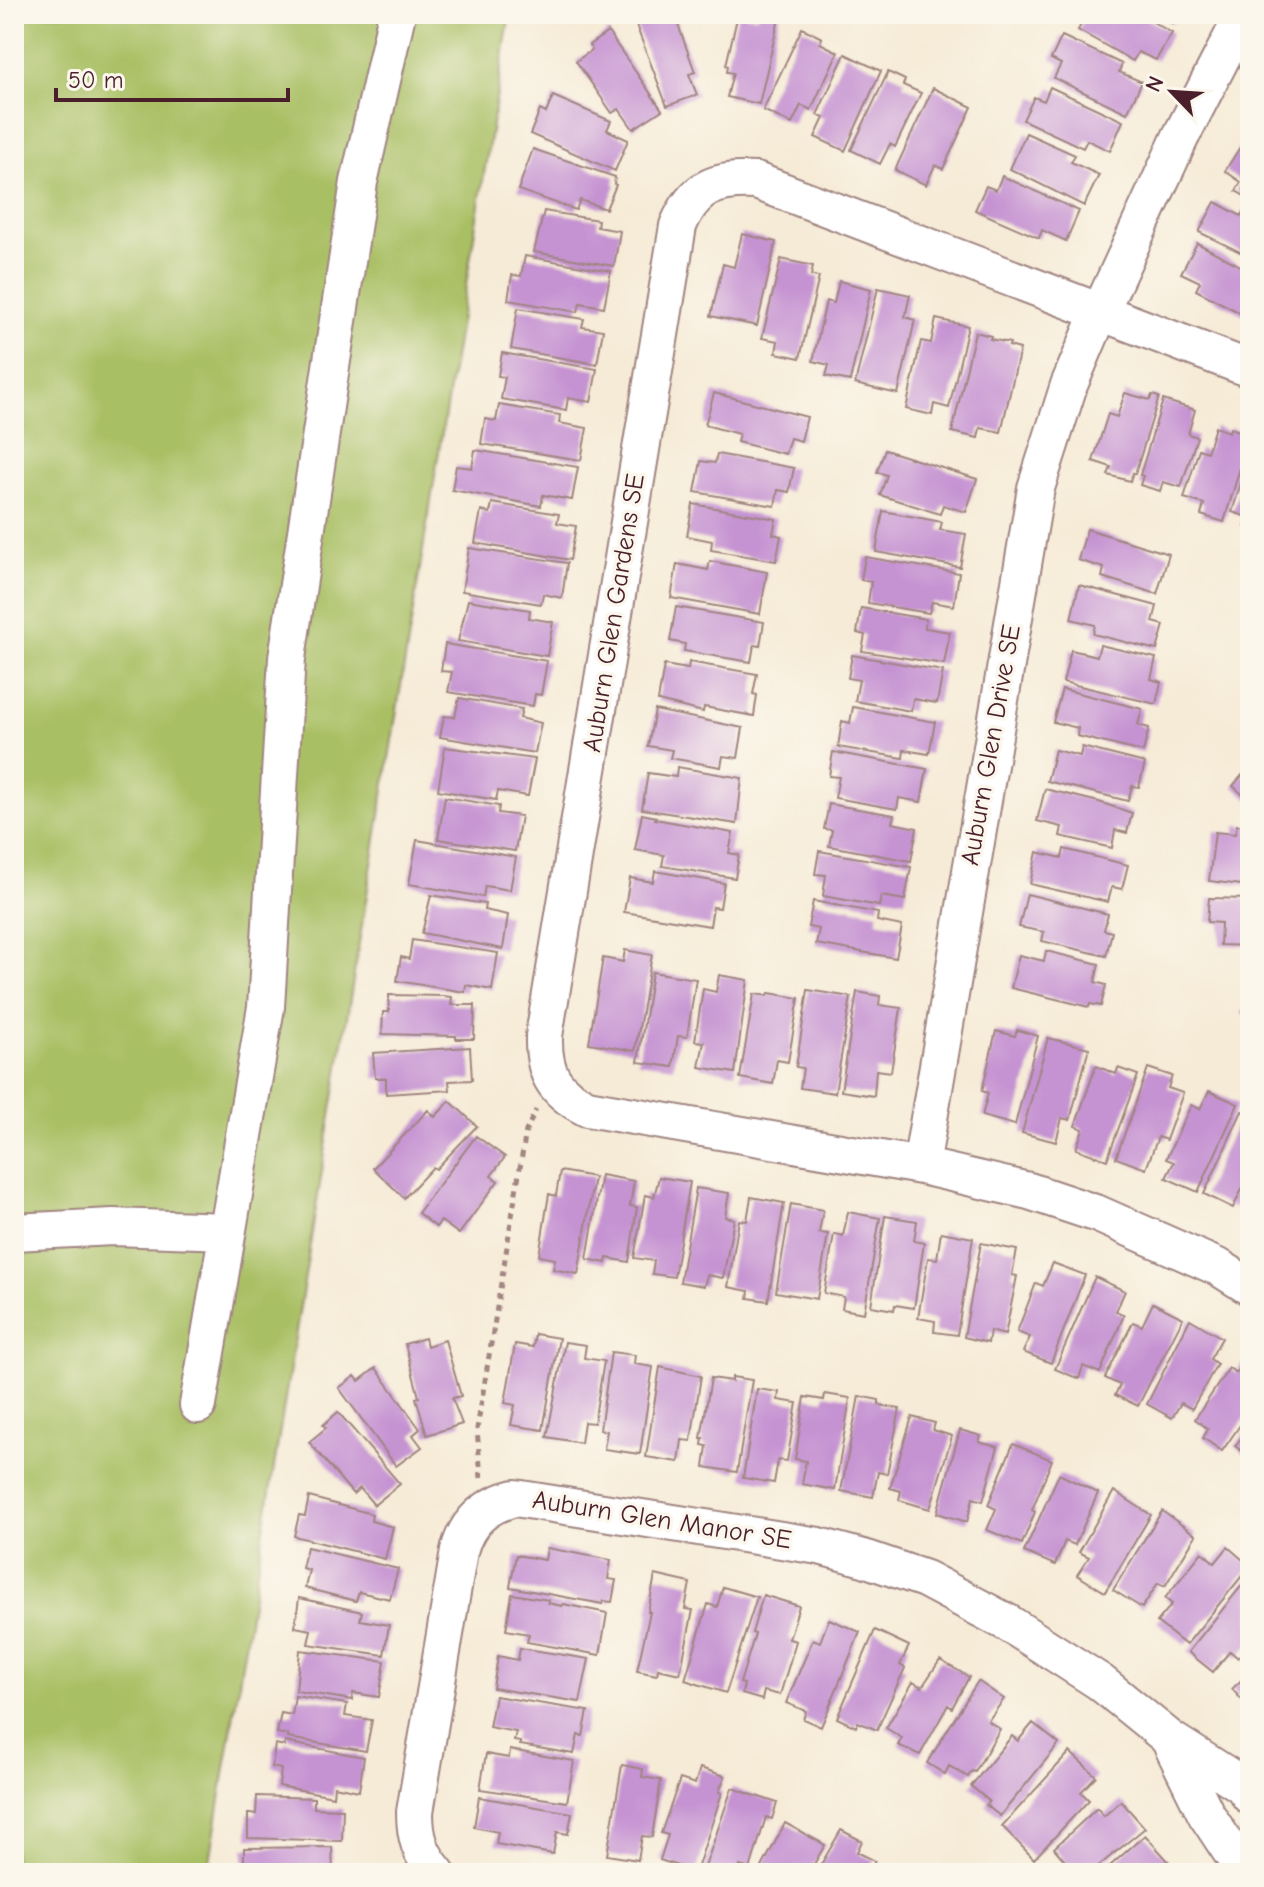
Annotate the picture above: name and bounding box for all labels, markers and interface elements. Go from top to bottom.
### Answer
scale bar [56,52,288,102]
north arrow [1132,52,1212,132]
text: 50 m [68,66,124,94]
text: N [1140,72,1170,96]
street label: Auburn Glen Gardens SE [577,472,651,754]
street label: Auburn Glen Drive SE [955,622,1027,868]
street label: Auburn Glen Manor SE [530,1485,794,1555]

